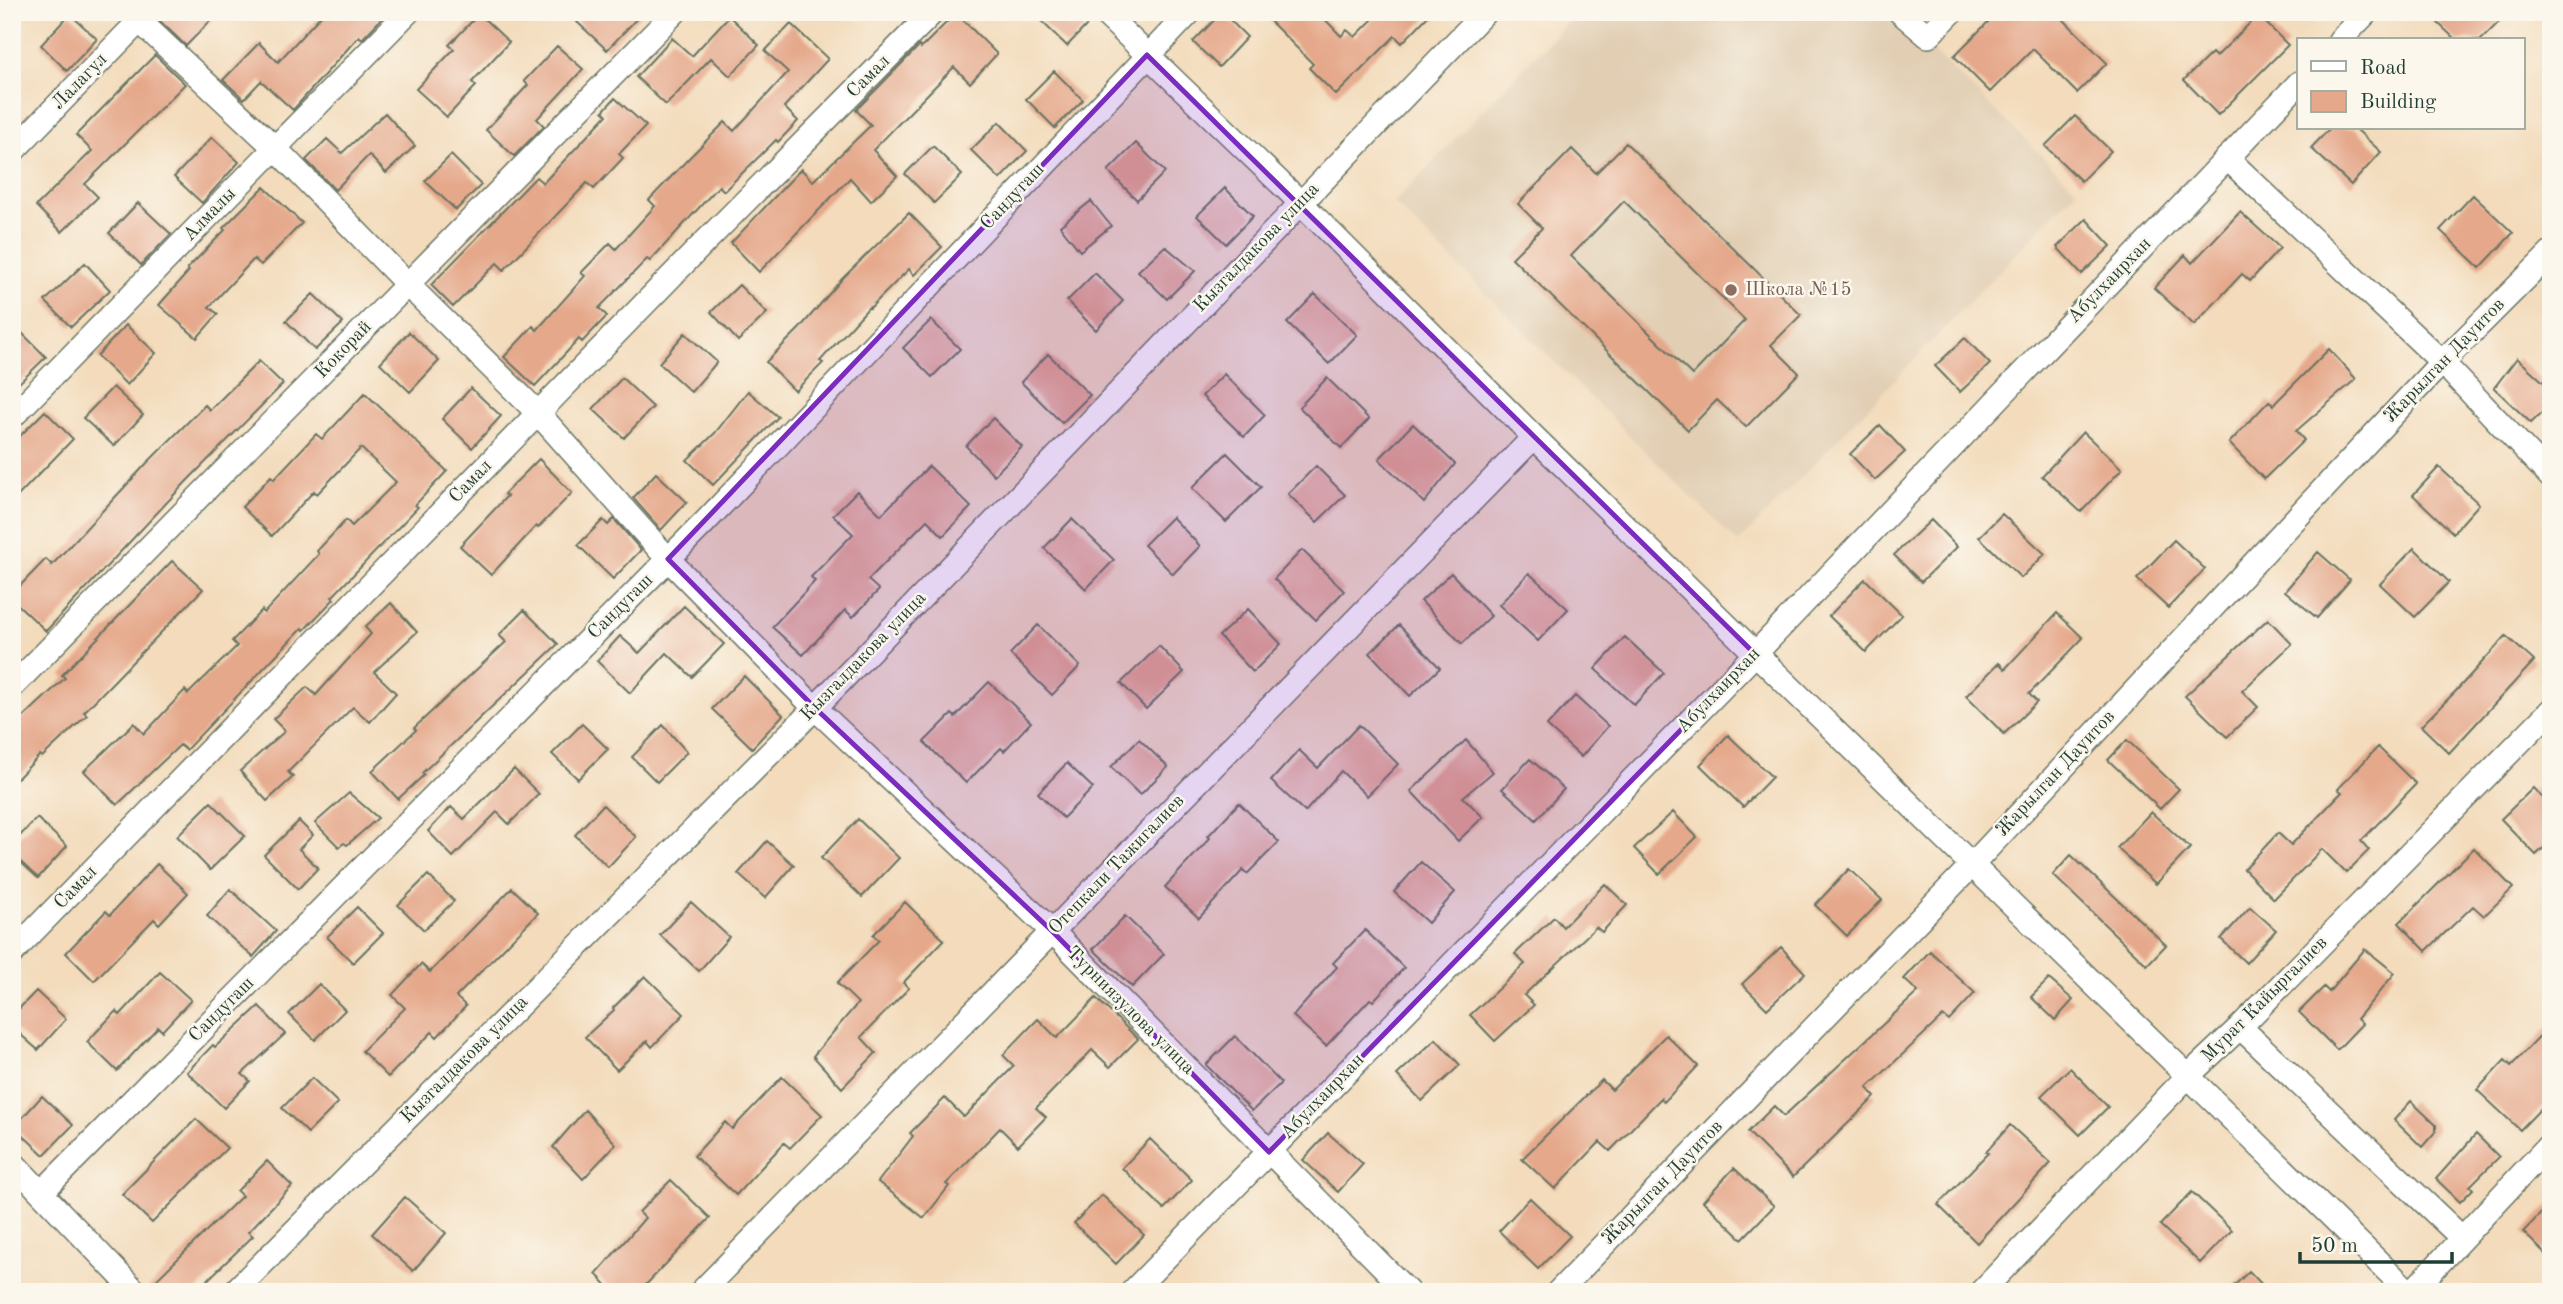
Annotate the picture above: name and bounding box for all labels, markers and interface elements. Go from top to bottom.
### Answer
legend [2297,38,2524,130]
street label: Лалагул [49,50,111,114]
street label: Самал [844,52,894,102]
text: Road [2360,58,2407,79]
text: Building [2360,92,2437,113]
street label: Сандугаш [978,160,1048,234]
street label: Кызгалдакова улица [1191,179,1324,316]
street label: Алмалы [180,184,240,246]
street label: Абулхаирхан [2065,234,2155,328]
place label: Школа №15 [1745,281,1852,300]
marker: Школа №15 [1723,282,1739,298]
street label: Жарылган Дауитов [2381,295,2509,427]
street label: Кокорай [312,318,376,382]
street label: Самал [446,457,496,507]
street label: Сандугаш [585,571,657,643]
street label: Кызгалдакова улица [798,588,931,725]
street label: Абулхаирхан [1674,644,1764,738]
street label: Жарылган Дауитов [1993,707,2119,841]
street label: Отепкали Тажигалиев [1046,791,1188,939]
street label: Самал [51,863,101,913]
street label: Мурат Кайыргалиев [2199,934,2331,1066]
street label: Турниязулова улица [1062,943,1198,1079]
street label: Сандугаш [186,974,258,1046]
street label: Кызгалдакова улица [398,992,533,1127]
street label: Абулхаирхан [1278,1050,1368,1144]
street label: Жарылган Дауитов [1599,1117,1727,1249]
scale bar [2300,1220,2453,1264]
text: 50 m [2311,1236,2358,1257]

